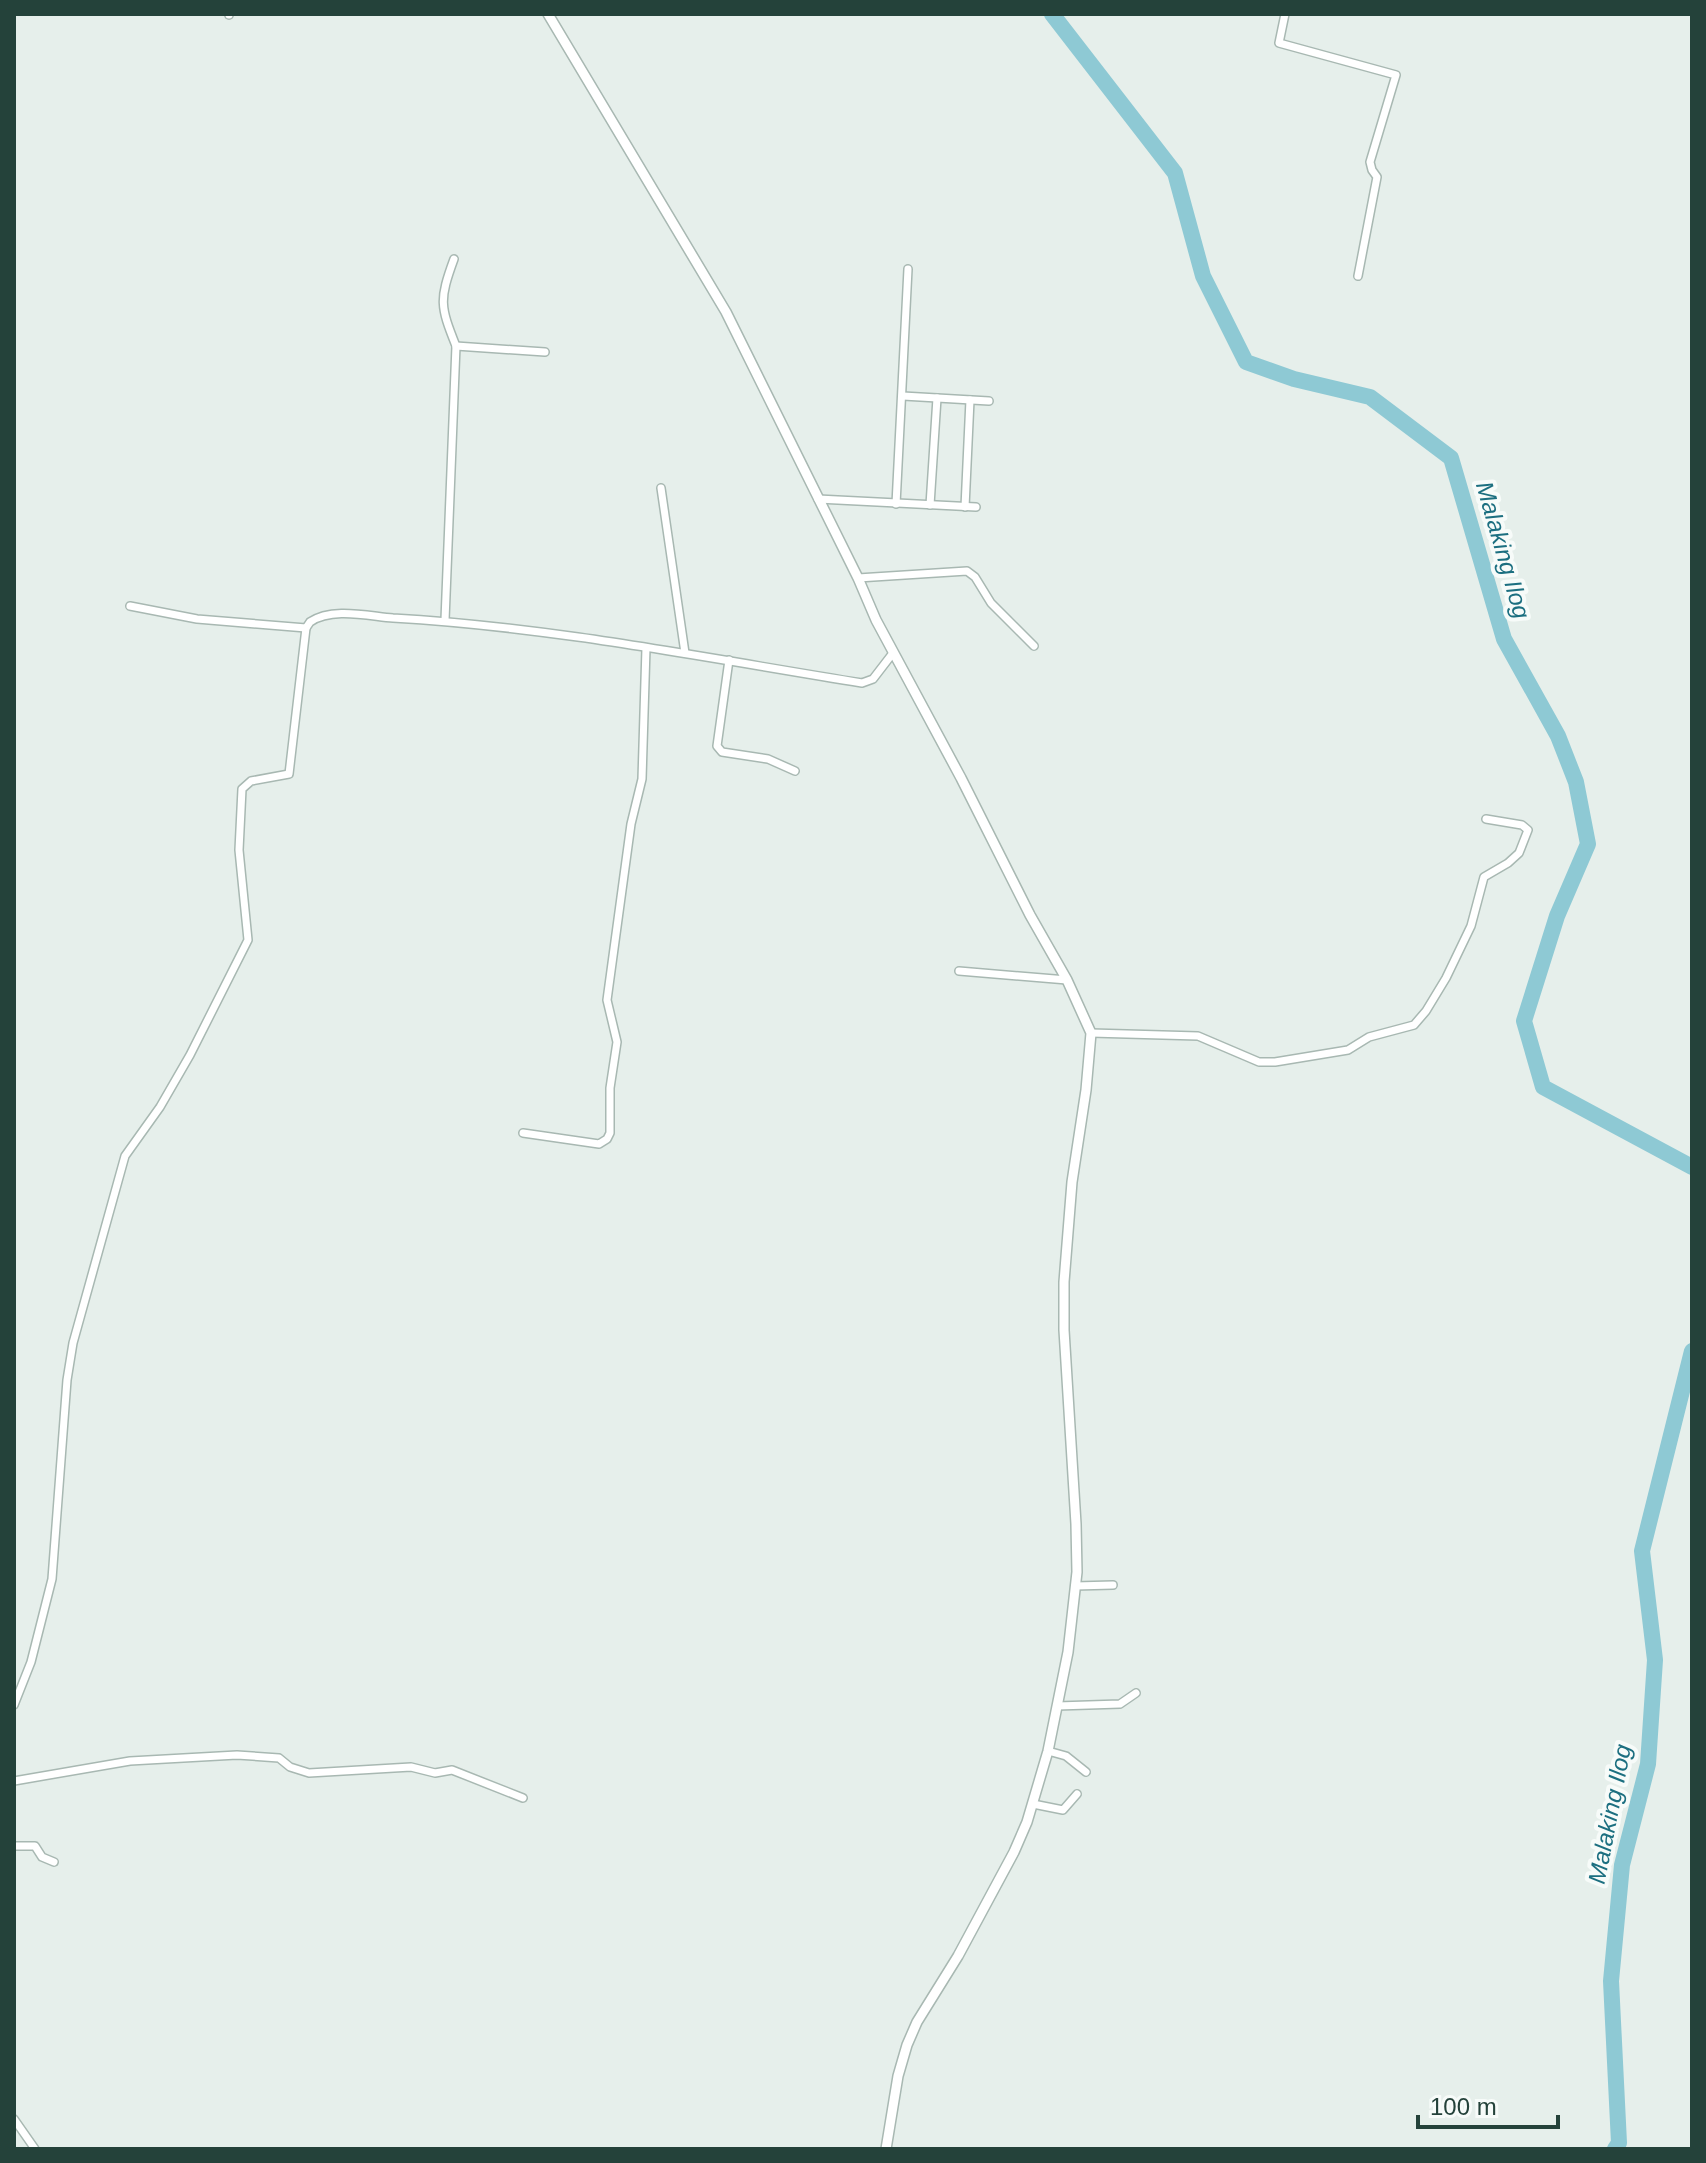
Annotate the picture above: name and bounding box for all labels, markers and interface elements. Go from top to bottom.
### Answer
water label: Malaking Ilog [1471,478,1536,622]
water label: Malaking Ilog [1583,1741,1636,1886]
scale bar [1418,2079,1558,2129]
text: 100 m [1430,2093,1497,2120]

